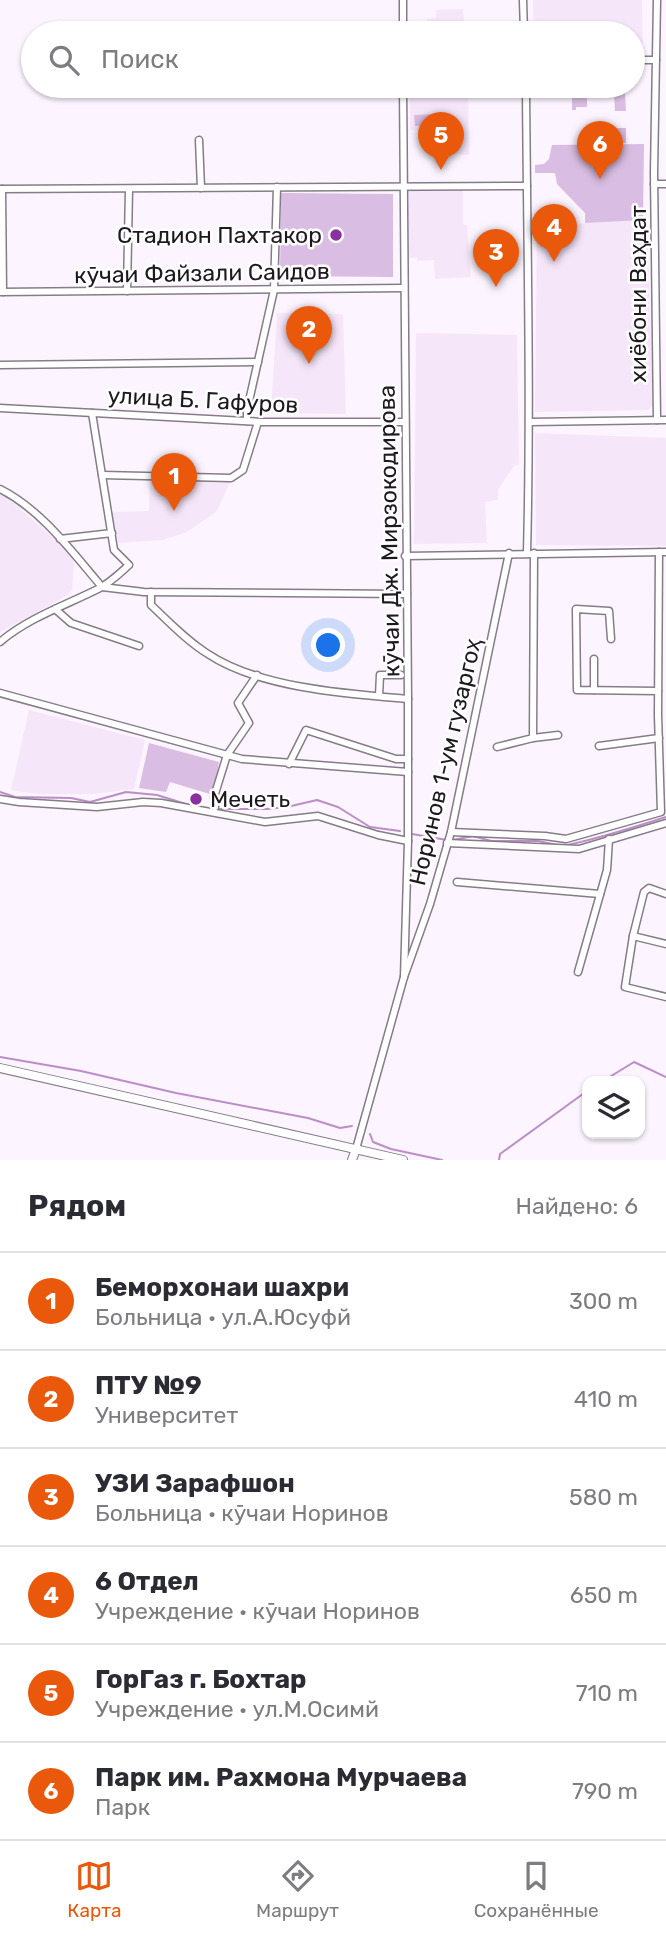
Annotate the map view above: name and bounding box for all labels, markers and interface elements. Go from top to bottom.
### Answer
search box [21,21,645,98]
icon: search [45,41,83,79]
text: Поиск [101,44,179,75]
pin: 5 [418,112,464,170]
pin: 6 [577,121,623,179]
pin: 4 [531,204,577,262]
street label: хиёбони Ваҳдат [624,205,652,383]
place label: Стадион Пахтакор [117,221,322,249]
marker: Стадион Пахтакор [328,227,344,243]
pin: 3 [473,229,519,287]
street label: кӯчаи Файзали Саидов [74,257,330,289]
pin: 2 [286,306,332,364]
street label: улица Б. Гафуров [107,381,299,419]
street label: кӯчаи Дж. Мирзокодирова [372,385,406,677]
pin: 1 [151,453,197,511]
your location [311,628,345,662]
street label: Норинов 1-ум гузаргоҳ [403,635,487,888]
place label: Мечеть [210,785,290,813]
marker: Мечеть [188,791,204,807]
map controls [582,1076,645,1139]
button: layers [582,1076,645,1139]
text: Рядом [28,1188,126,1224]
text: Найдено: 6 [516,1192,638,1220]
text: Беморхонаи шахри [95,1272,349,1303]
text: 1 [45,1287,57,1315]
text: 300 m [569,1287,638,1315]
text: Больница · ул.А.Юсуфй [95,1303,351,1331]
text: ПТУ №9 [95,1370,202,1401]
text: 2 [44,1385,58,1413]
text: 410 m [574,1385,638,1413]
text: Университет [95,1401,238,1429]
text: УЗИ Зарафшон [95,1468,295,1499]
text: 3 [43,1483,59,1511]
text: 580 m [569,1483,638,1511]
text: Больница · кӯчаи Норинов [95,1499,389,1527]
text: 6 Отдел [95,1566,199,1597]
text: 4 [43,1581,59,1609]
text: 650 m [570,1581,638,1609]
text: Учреждение · кӯчаи Норинов [95,1597,420,1625]
text: ГорГаз г. Бохтар [95,1664,306,1695]
text: 5 [44,1679,58,1707]
text: 710 m [576,1679,638,1707]
text: Учреждение · ул.М.Осимй [95,1695,379,1723]
text: Парк им. Рахмона Мурчаева [95,1762,467,1793]
text: 6 [44,1777,58,1805]
text: 790 m [572,1777,638,1805]
text: Парк [95,1793,150,1821]
tab: Карта [67,1857,122,1922]
tab: Маршрут [256,1857,339,1922]
tab: Сохранённые [474,1857,599,1922]

